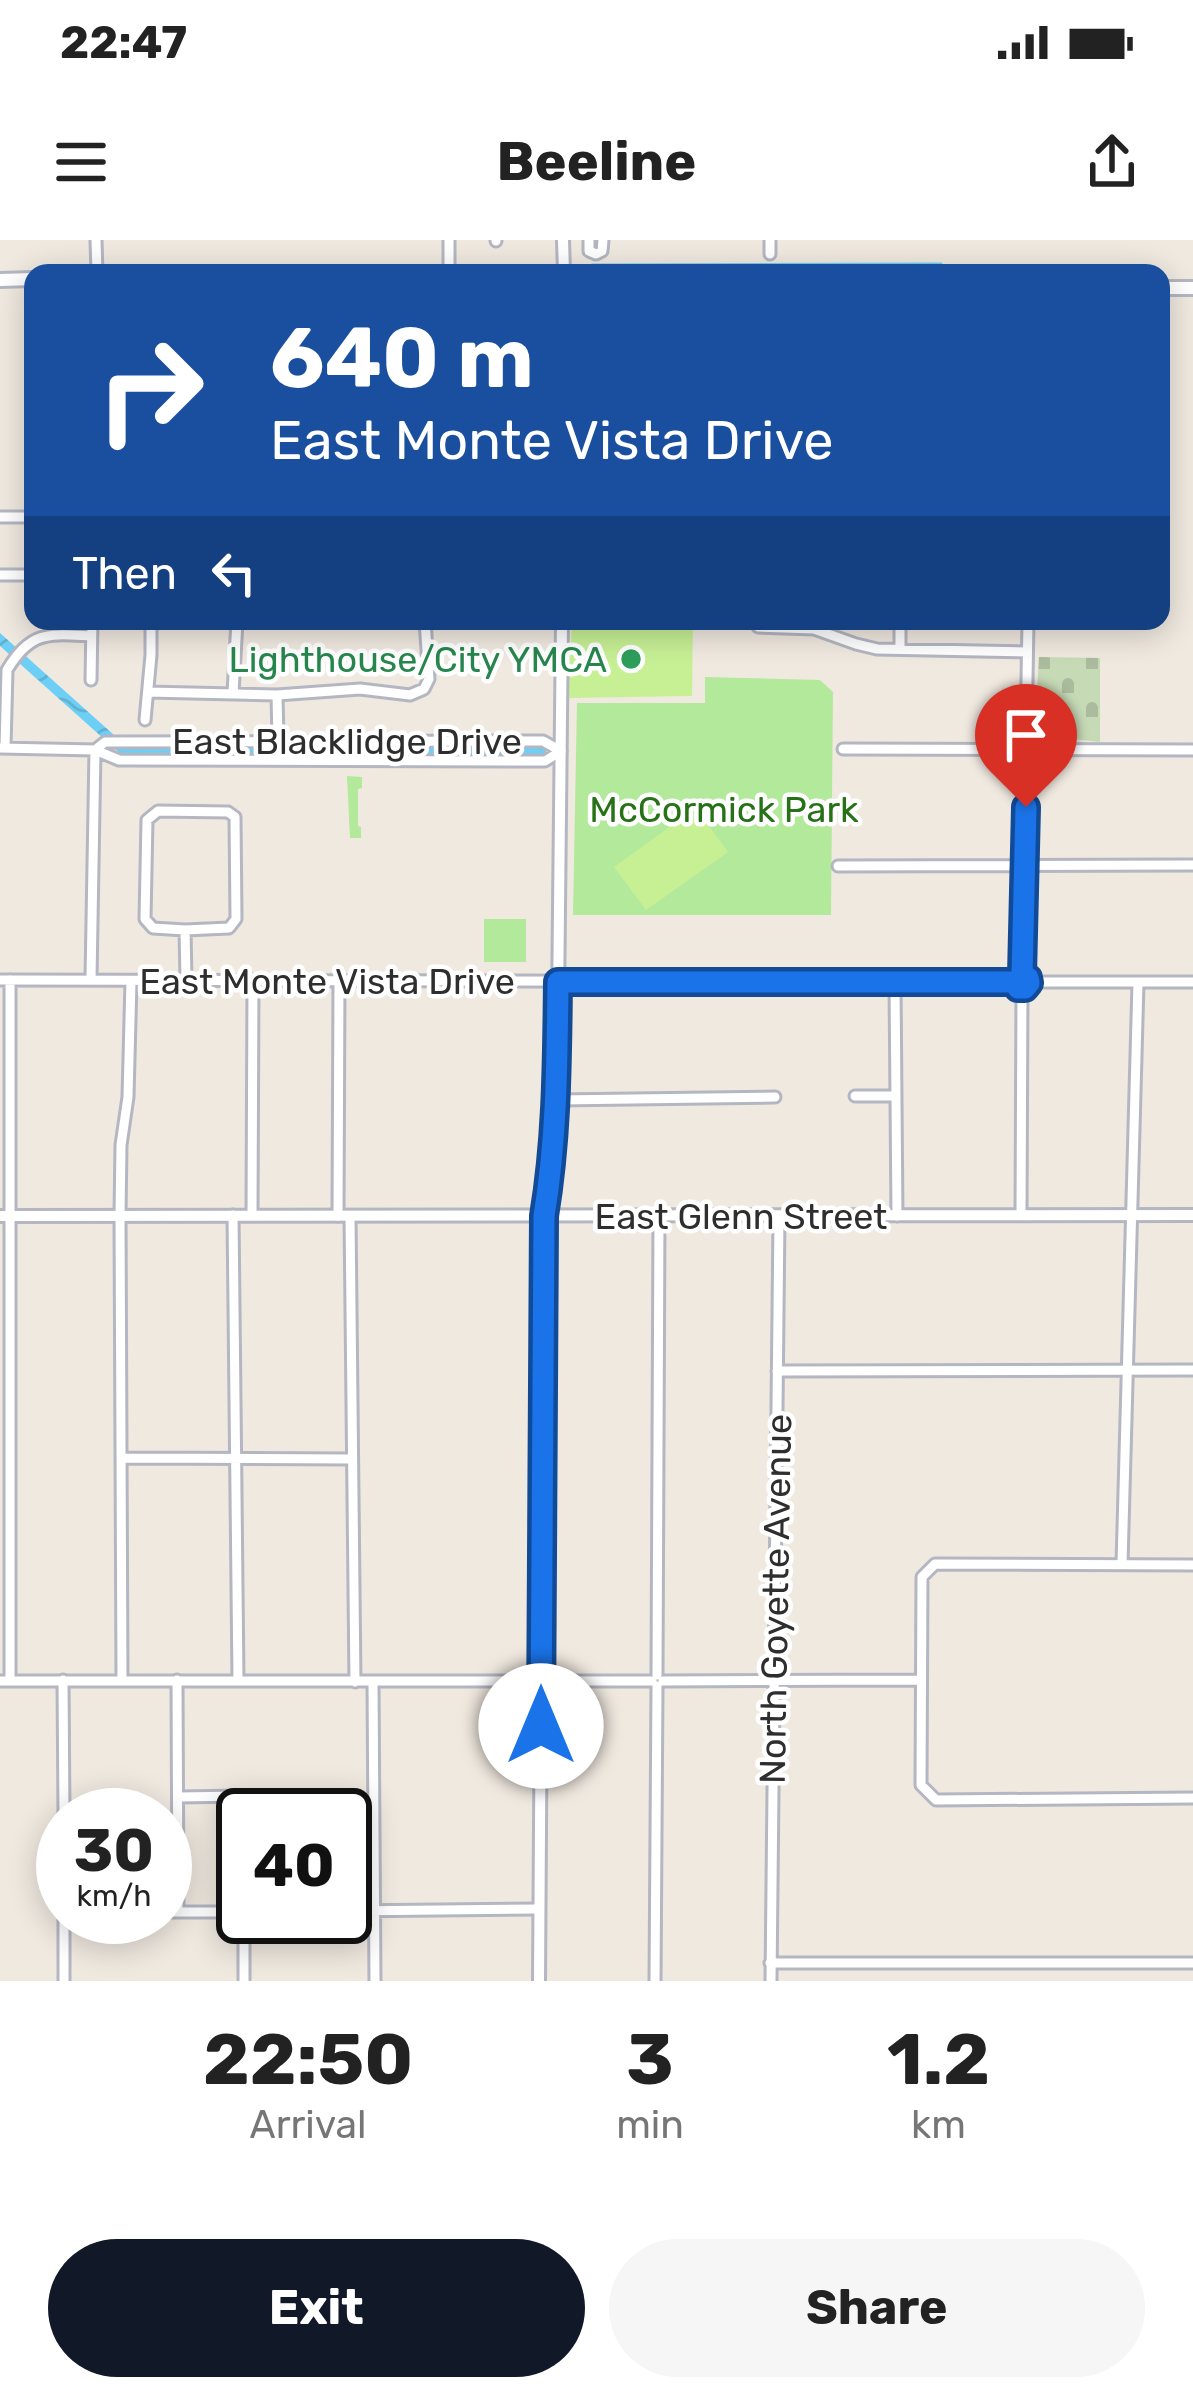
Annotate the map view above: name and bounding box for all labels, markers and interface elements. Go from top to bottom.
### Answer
text: 22:47 [60,16,187,69]
icon: menu [48,129,114,195]
icon: share [1079,129,1145,195]
text: Beeline [497,130,696,194]
text: 640 m [270,308,534,408]
icon: right [72,312,228,468]
text: East Monte Vista Drive [270,409,834,473]
icon: left [201,540,267,606]
text: Then [72,547,177,600]
place label: Lighthouse/City YMCA [228,638,607,681]
marker: Lighthouse/City YMCA [618,646,644,672]
pin [975,684,1077,807]
icon: arrive [993,702,1059,768]
street label: East Blacklidge Drive [172,720,522,763]
park label: McCormick Park [589,788,859,831]
street label: East Monte Vista Drive [139,960,515,1003]
street label: East Glenn Street [595,1195,887,1238]
street label: North Goyette Avenue [751,1414,800,1784]
position arrow [478,1663,604,1789]
speed limit sign: 40 [216,1788,372,1944]
text: 30 [74,1815,154,1886]
text: km/h [77,1878,151,1914]
text: 22:50 [203,2017,413,2102]
text: 3 [626,2017,674,2102]
text: 1.2 [887,2017,990,2102]
text: Arrival [250,2102,367,2148]
text: min [616,2102,684,2148]
text: km [911,2102,966,2148]
button: Exit [48,2239,585,2377]
button: Share [609,2239,1145,2377]

